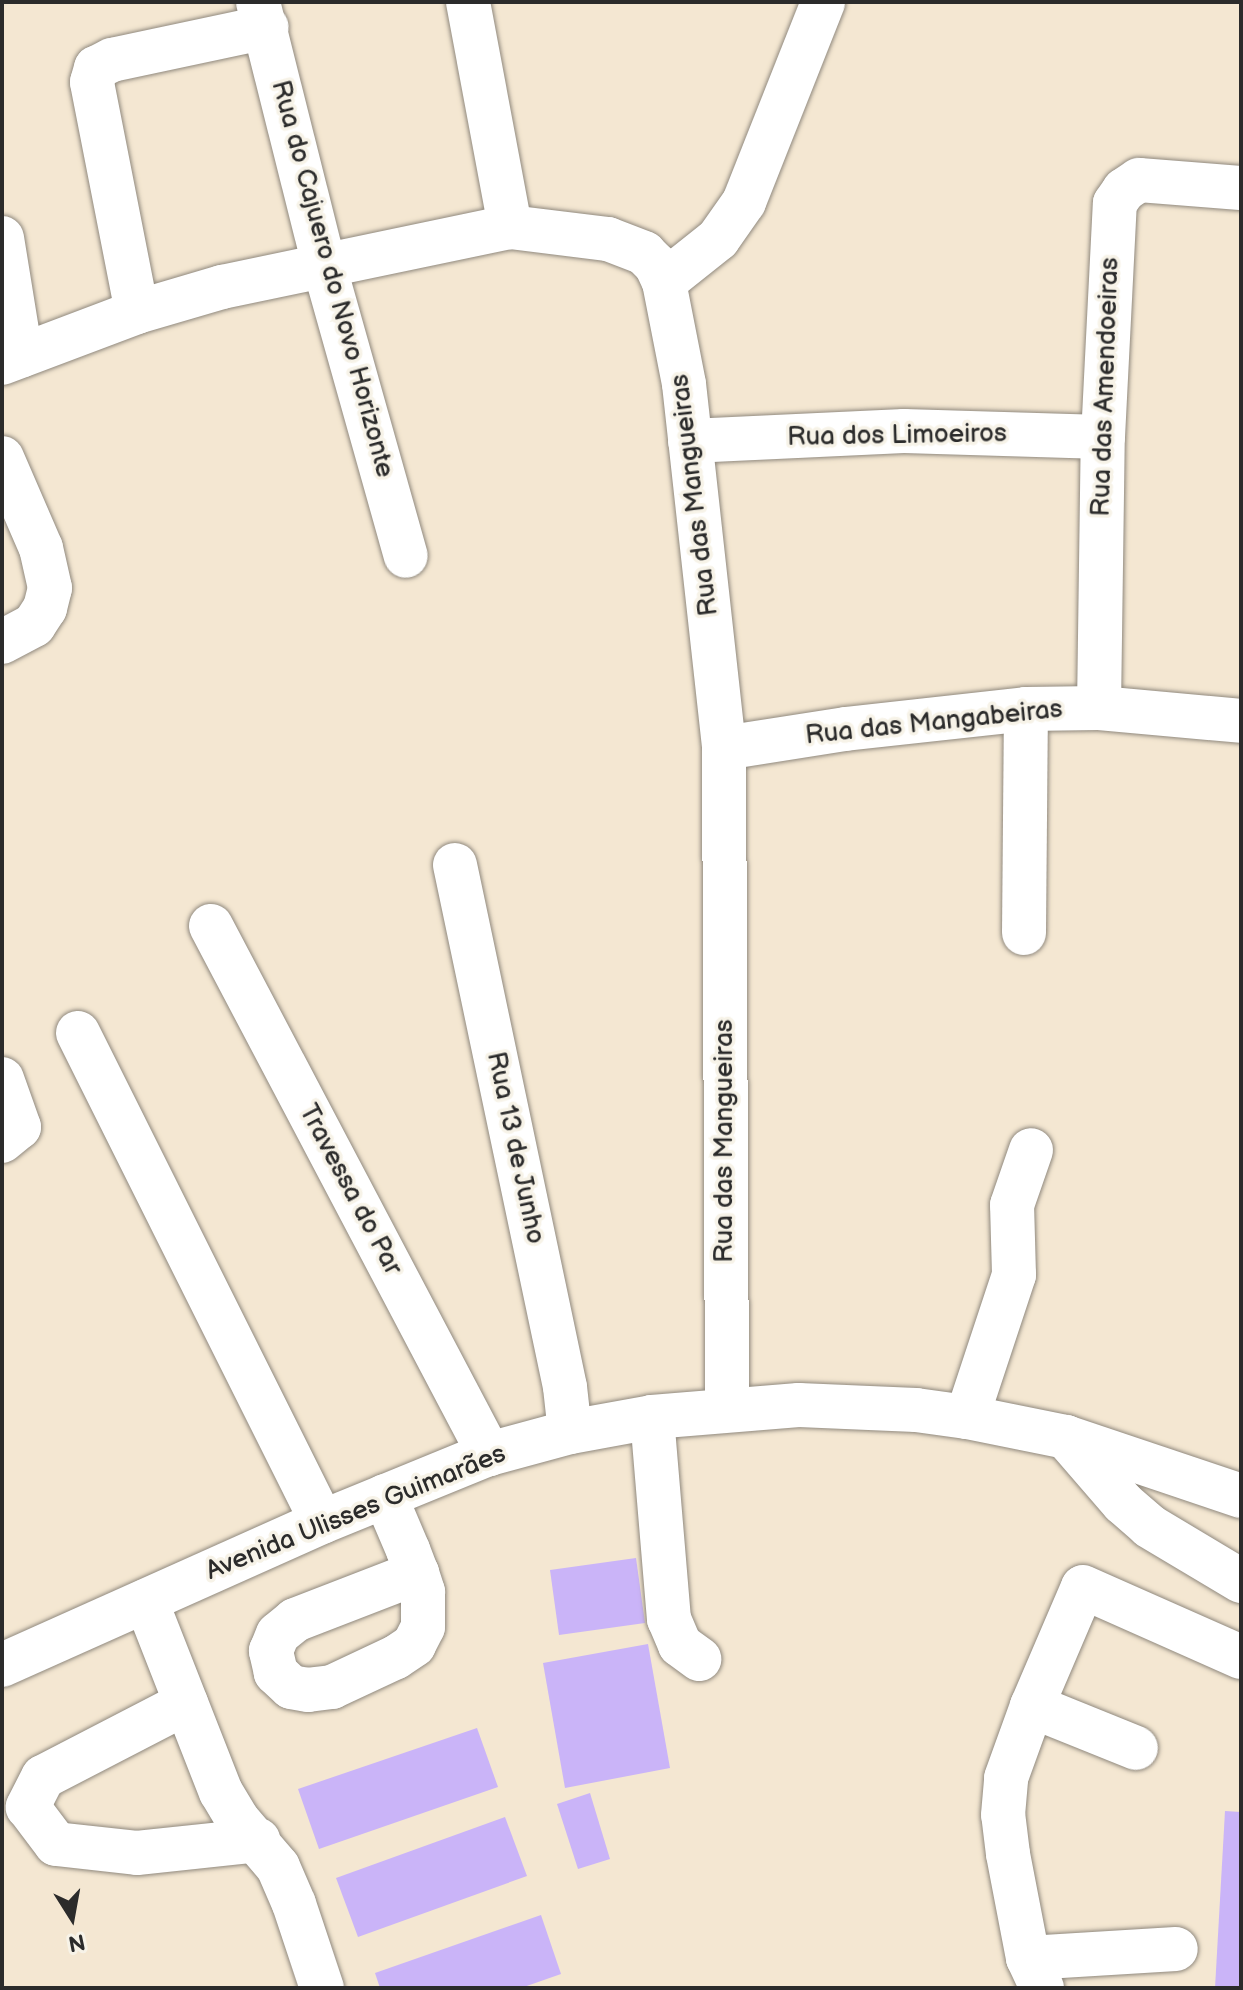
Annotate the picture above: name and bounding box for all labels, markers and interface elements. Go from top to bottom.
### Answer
street label: Rua do Cajuero do Novo Horizonte [264,77,400,481]
street label: Rua das Amendoeiras [1086,257,1126,517]
street label: Rua das Mangueiras [665,372,725,618]
street label: Rua dos Limoeiros [787,418,1007,454]
street label: Rua das Mangabeiras [804,694,1064,752]
street label: Rua das Mangueiras [709,1019,741,1263]
street label: Rua 13 de Junho [479,1048,551,1248]
street label: Travessa do Par [292,1099,408,1281]
street label: Avenida Ulisses Guimarães [202,1439,510,1587]
north arrow [32,1878,112,1958]
text: N [66,1927,87,1957]

